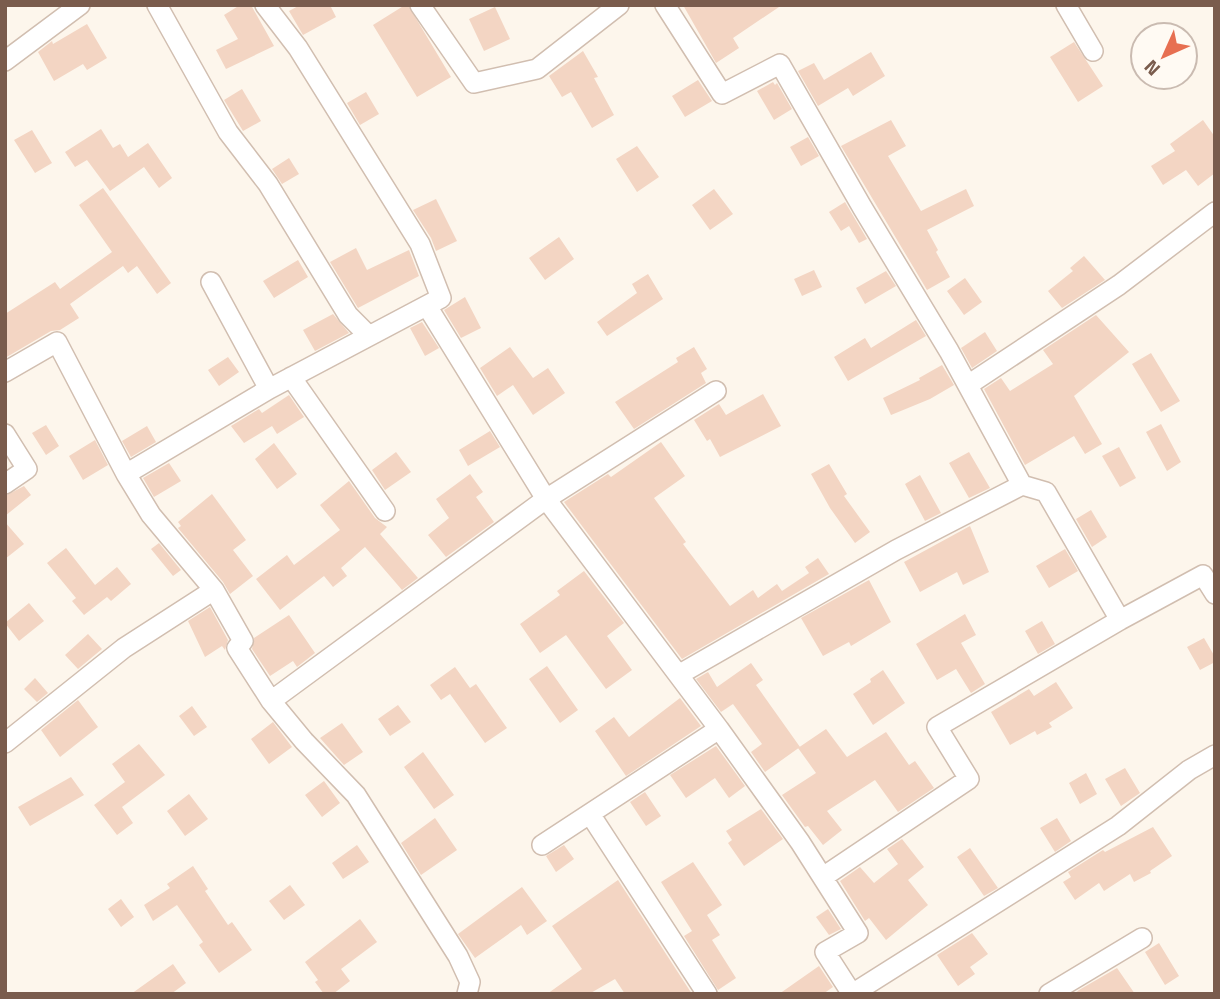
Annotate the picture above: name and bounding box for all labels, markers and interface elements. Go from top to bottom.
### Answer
north arrow [1129,21,1199,91]
text: N [1137,53,1167,83]

